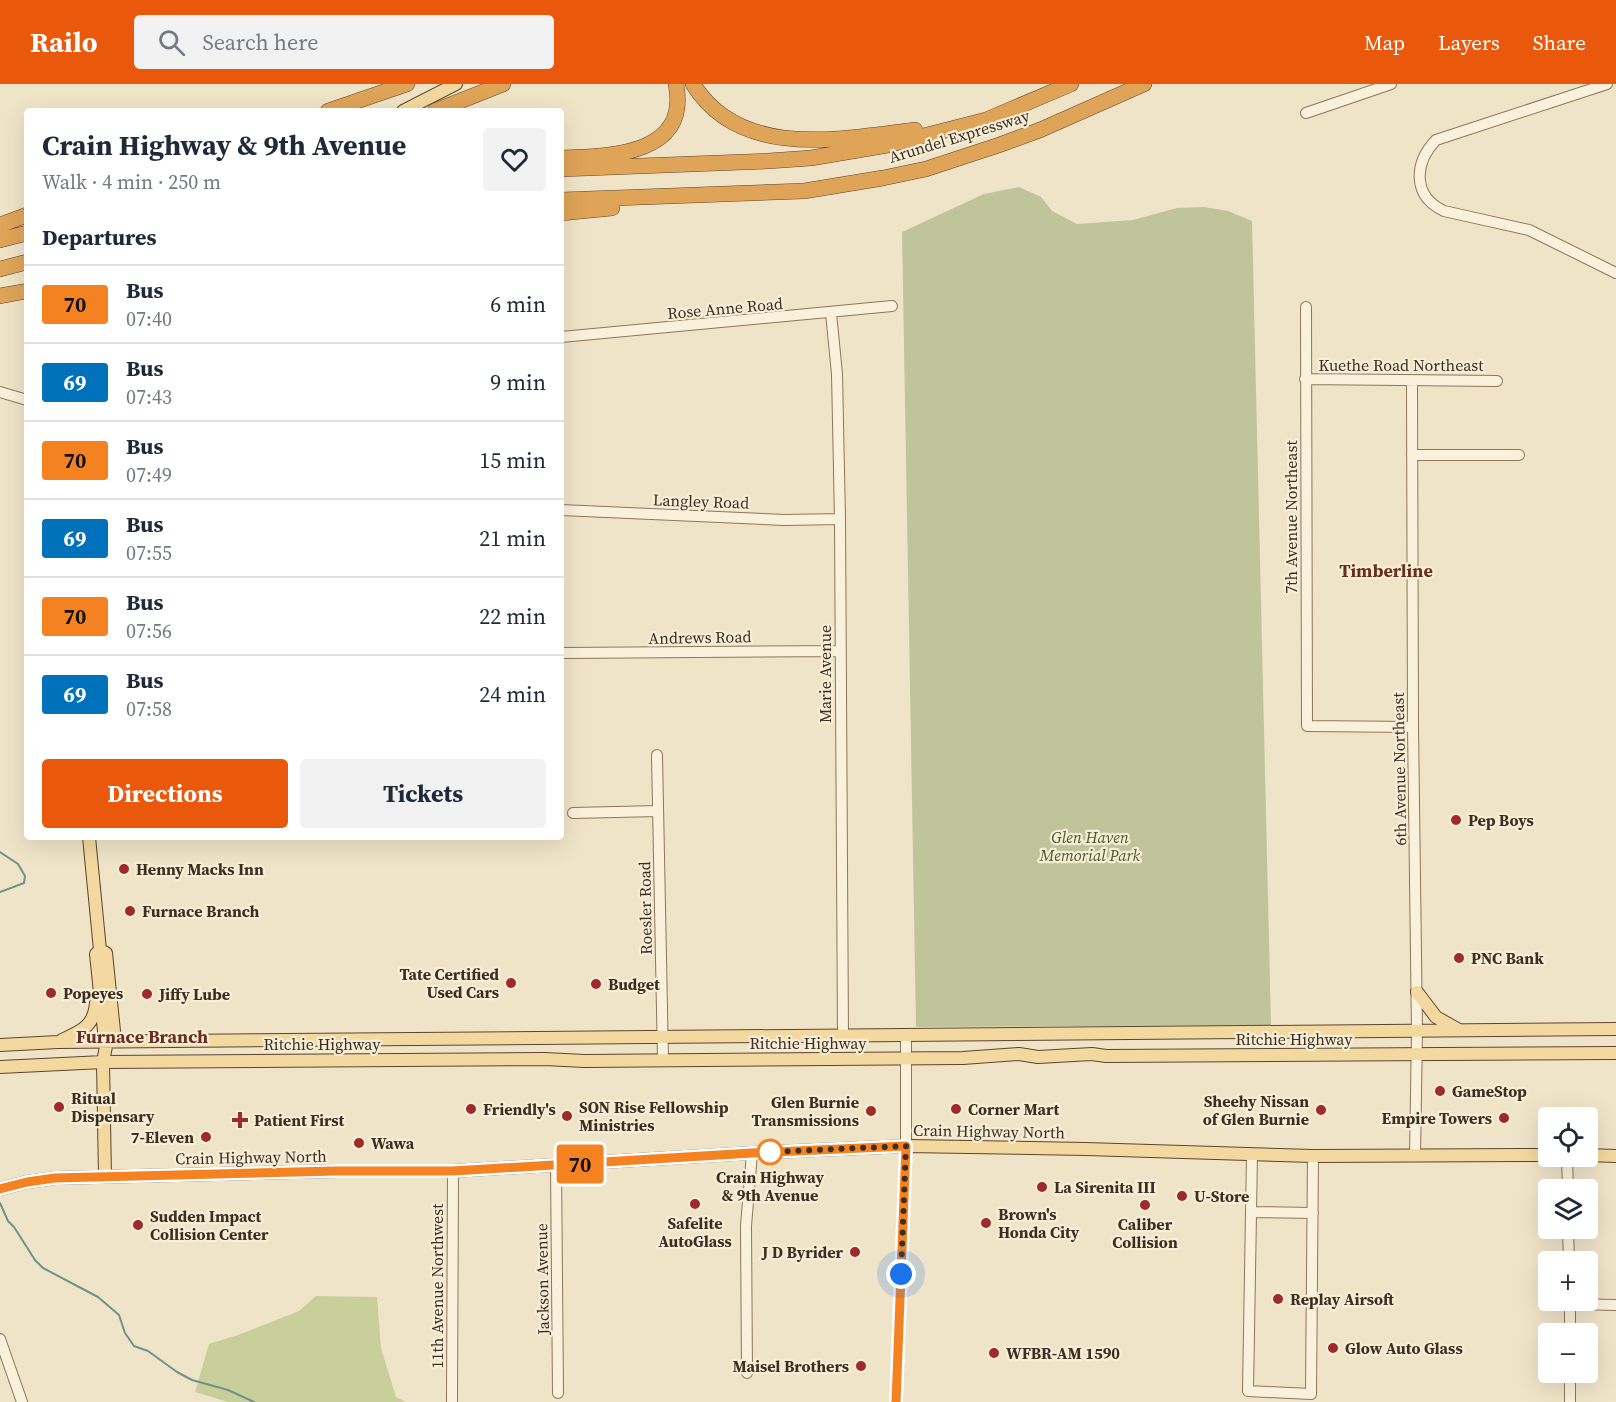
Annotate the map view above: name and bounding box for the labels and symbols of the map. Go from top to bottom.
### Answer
street label: Arundel Expressway [886,104,1033,168]
street label: Rose Anne Road [666,292,784,324]
street label: Kuethe Road Northeast [1319,354,1484,376]
street label: 7th Avenue Northeast [1280,440,1302,594]
street label: Langley Road [652,488,750,514]
district label: Timberline [1339,558,1433,583]
street label: Andrews Road [648,625,752,649]
street label: Marie Avenue [814,625,836,723]
street label: 6th Avenue Northeast [1387,691,1411,846]
place label: Pep Boys [1468,809,1534,831]
marker: Pep Boys [1449,813,1463,827]
park label: Glen Haven Memorial Park [1039,826,1141,866]
place label: Henny Macks Inn [136,858,264,880]
street label: Roesler Road [633,861,657,955]
marker: Henny Macks Inn [117,862,131,876]
place label: Furnace Branch [142,900,260,922]
marker: Furnace Branch [123,904,137,918]
place label: PNC Bank [1471,947,1544,969]
marker: PNC Bank [1452,951,1466,965]
place label: Tate Certified Used Cars [399,963,499,1003]
place label: Budget [608,973,660,995]
marker: Tate Certified Used Cars [504,976,518,990]
marker: Budget [589,977,603,991]
place label: Popeyes [63,982,123,1004]
place label: Jiffy Lube [158,983,230,1005]
marker: Popeyes [44,986,58,1000]
marker: Jiffy Lube [140,987,154,1001]
district label: Furnace Branch [76,1024,208,1049]
street label: Ritchie Highway [1235,1028,1353,1050]
street label: Ritchie Highway [749,1032,867,1054]
street label: Ritchie Highway [263,1033,381,1055]
place label: GameStop [1452,1080,1527,1102]
marker: GameStop [1433,1084,1447,1098]
place label: Ritual Dispensary [71,1087,155,1127]
place label: Sheehy Nissan of Glen Burnie [1203,1090,1309,1130]
place label: Glen Burnie Transmissions [751,1091,859,1131]
place label: SON Rise Fellowship Ministries [579,1096,729,1136]
place label: Friendly's [483,1098,556,1120]
place label: Corner Mart [968,1098,1060,1120]
marker: Ritual Dispensary [52,1100,66,1114]
marker: Friendly's [464,1102,478,1116]
marker: Corner Mart [949,1102,963,1116]
marker: Sheehy Nissan of Glen Burnie [1314,1103,1328,1117]
marker: Glen Burnie Transmissions [864,1104,878,1118]
place label: Empire Towers [1382,1107,1492,1129]
place label: Patient First [254,1109,345,1131]
marker: SON Rise Fellowship Ministries [560,1109,574,1123]
marker: Patient First [231,1111,249,1129]
marker: Empire Towers [1497,1111,1511,1125]
street label: Crain Highway North [913,1119,1065,1143]
place label: 7-Eleven [131,1126,194,1148]
marker: 7-Eleven [199,1130,213,1144]
place label: Wawa [371,1132,415,1154]
marker: Wawa [352,1136,366,1150]
marker: Crain Highway & 9th Avenue [757,1139,783,1165]
line badge: 70 [553,1144,607,1184]
street label: Crain Highway North [175,1145,327,1169]
place label: Crain Highway & 9th Avenue [716,1166,825,1206]
place label: La Sirenita III [1054,1176,1156,1198]
marker: La Sirenita III [1035,1180,1049,1194]
place label: U-Store [1194,1185,1249,1207]
marker: U-Store [1175,1189,1189,1203]
marker: Safelite AutoGlass [688,1197,702,1211]
marker: Caliber Collision [1138,1198,1152,1212]
street label: 11th Avenue Northwest [426,1203,448,1368]
place label: Brown's Honda City [998,1203,1080,1243]
place label: Sudden Impact Collision Center [150,1205,269,1245]
place label: Safelite AutoGlass [658,1212,732,1252]
place label: Caliber Collision [1112,1213,1178,1253]
marker: Brown's Honda City [979,1216,993,1230]
marker: Sudden Impact Collision Center [131,1218,145,1232]
street label: Jackson Avenue [530,1223,554,1336]
place label: J D Byrider [761,1241,844,1263]
marker: J D Byrider [848,1245,862,1259]
your location [886,1259,916,1289]
place label: Replay Airsoft [1290,1288,1395,1310]
marker: Replay Airsoft [1271,1292,1285,1306]
place label: Glow Auto Glass [1345,1337,1463,1359]
marker: Glow Auto Glass [1326,1341,1340,1355]
place label: WFBR-AM 1590 [1006,1342,1120,1364]
marker: WFBR-AM 1590 [987,1346,1001,1360]
place label: Maisel Brothers [732,1355,849,1377]
marker: Maisel Brothers [854,1359,868,1373]

